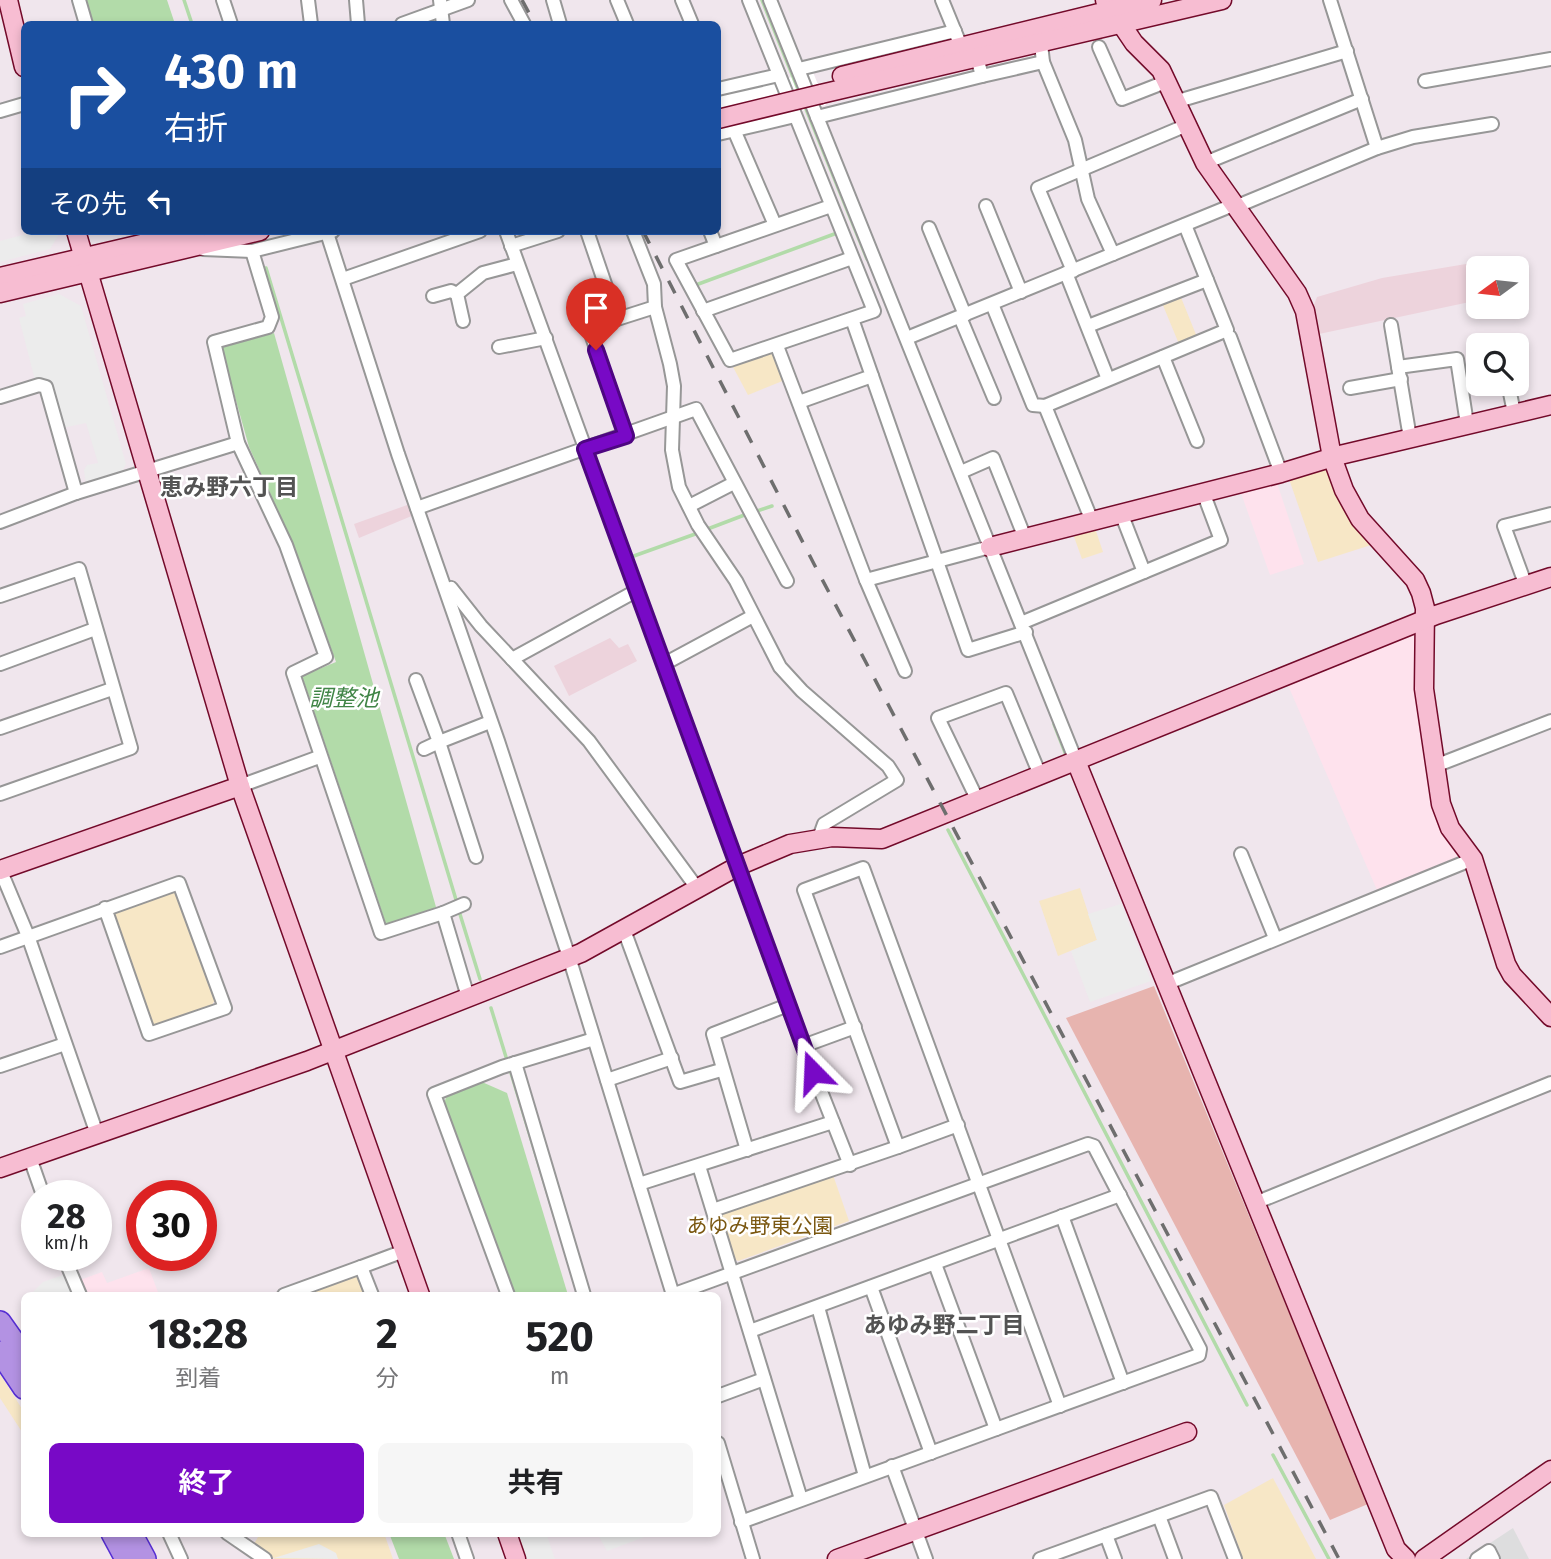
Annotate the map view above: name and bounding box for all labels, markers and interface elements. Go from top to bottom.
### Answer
text: 430 m [164,42,298,101]
icon: right [49,49,140,140]
text: 右折 [164,109,228,147]
icon: left [141,182,179,220]
text: その先 [49,189,127,220]
north arrow [1466,256,1530,318]
map controls [1466,256,1529,396]
pin [566,278,626,350]
icon: arrive [577,289,615,327]
button: search [1466,333,1529,396]
district label: 恵み野六丁目 [160,473,298,501]
water label: 調整池 [310,684,381,712]
position arrow [776,1035,850,1109]
speed limit sign: 30 [126,1180,217,1271]
text: 28 [47,1195,86,1237]
park label: あゆみ野東公園 [687,1213,834,1239]
text: km/h [44,1232,89,1254]
text: 18:28 [148,1309,248,1359]
text: 2 [376,1309,398,1359]
district label: あゆみ野二丁目 [864,1311,1025,1339]
text: 520 [526,1312,594,1362]
text: m [550,1362,570,1390]
text: 到着 [175,1364,221,1392]
text: 分 [375,1364,398,1392]
button: 終了 [49,1443,364,1523]
button: 共有 [378,1443,693,1523]

